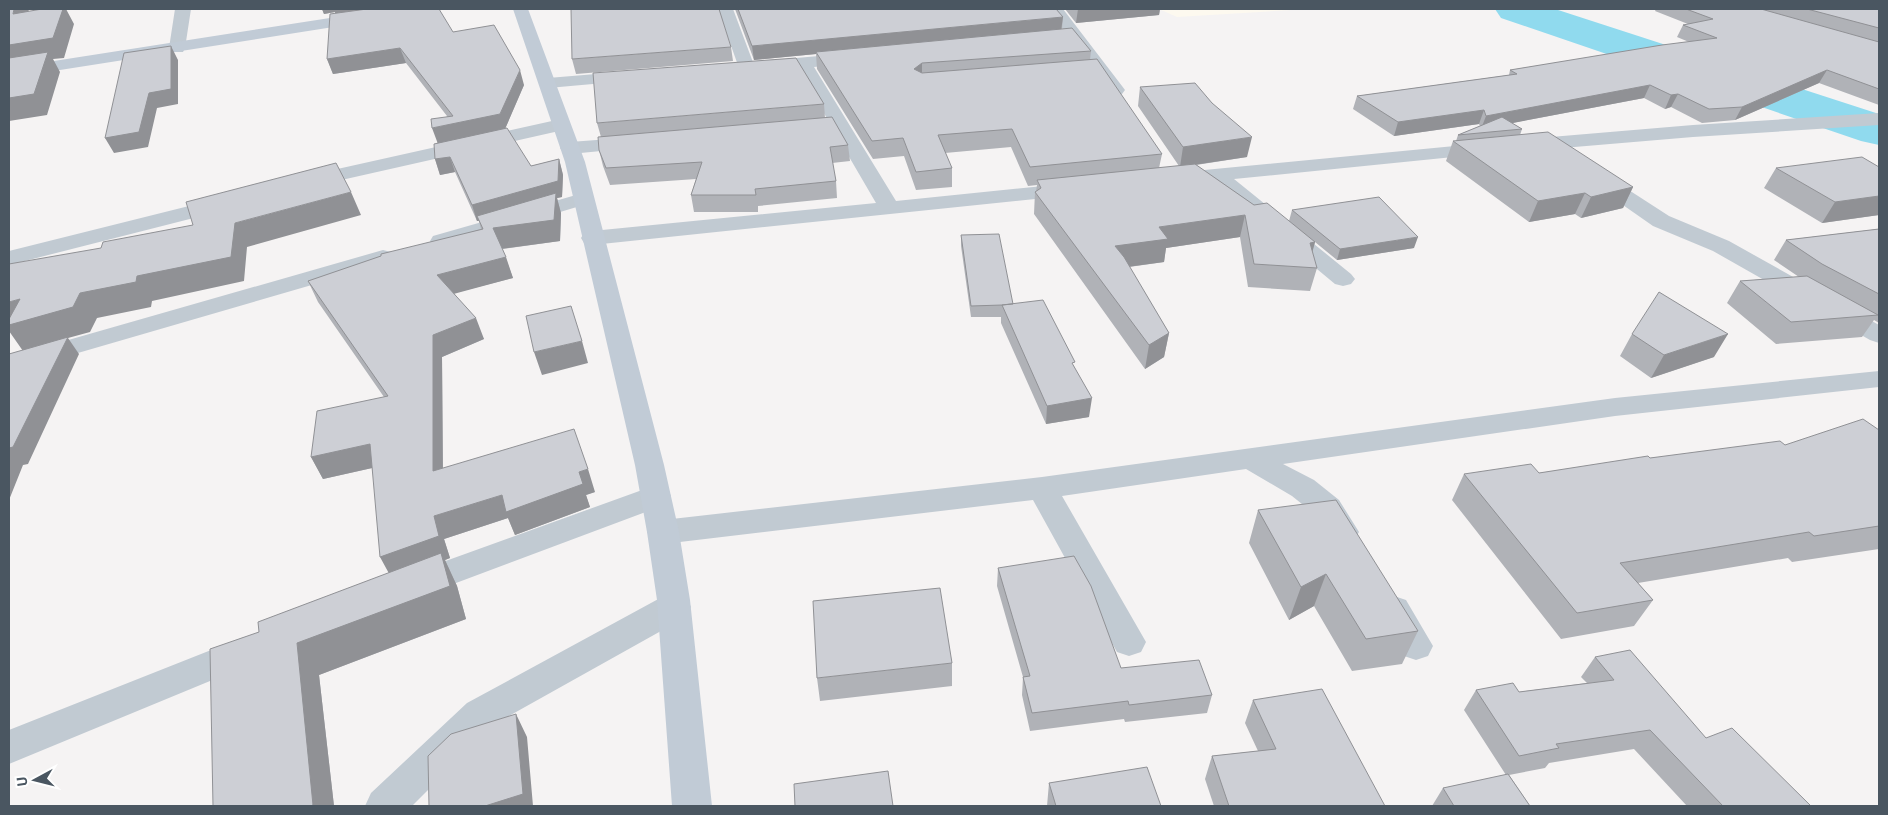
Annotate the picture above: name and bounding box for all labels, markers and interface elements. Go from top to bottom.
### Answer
north arrow [10,755,60,805]
text: U [14,776,31,787]

